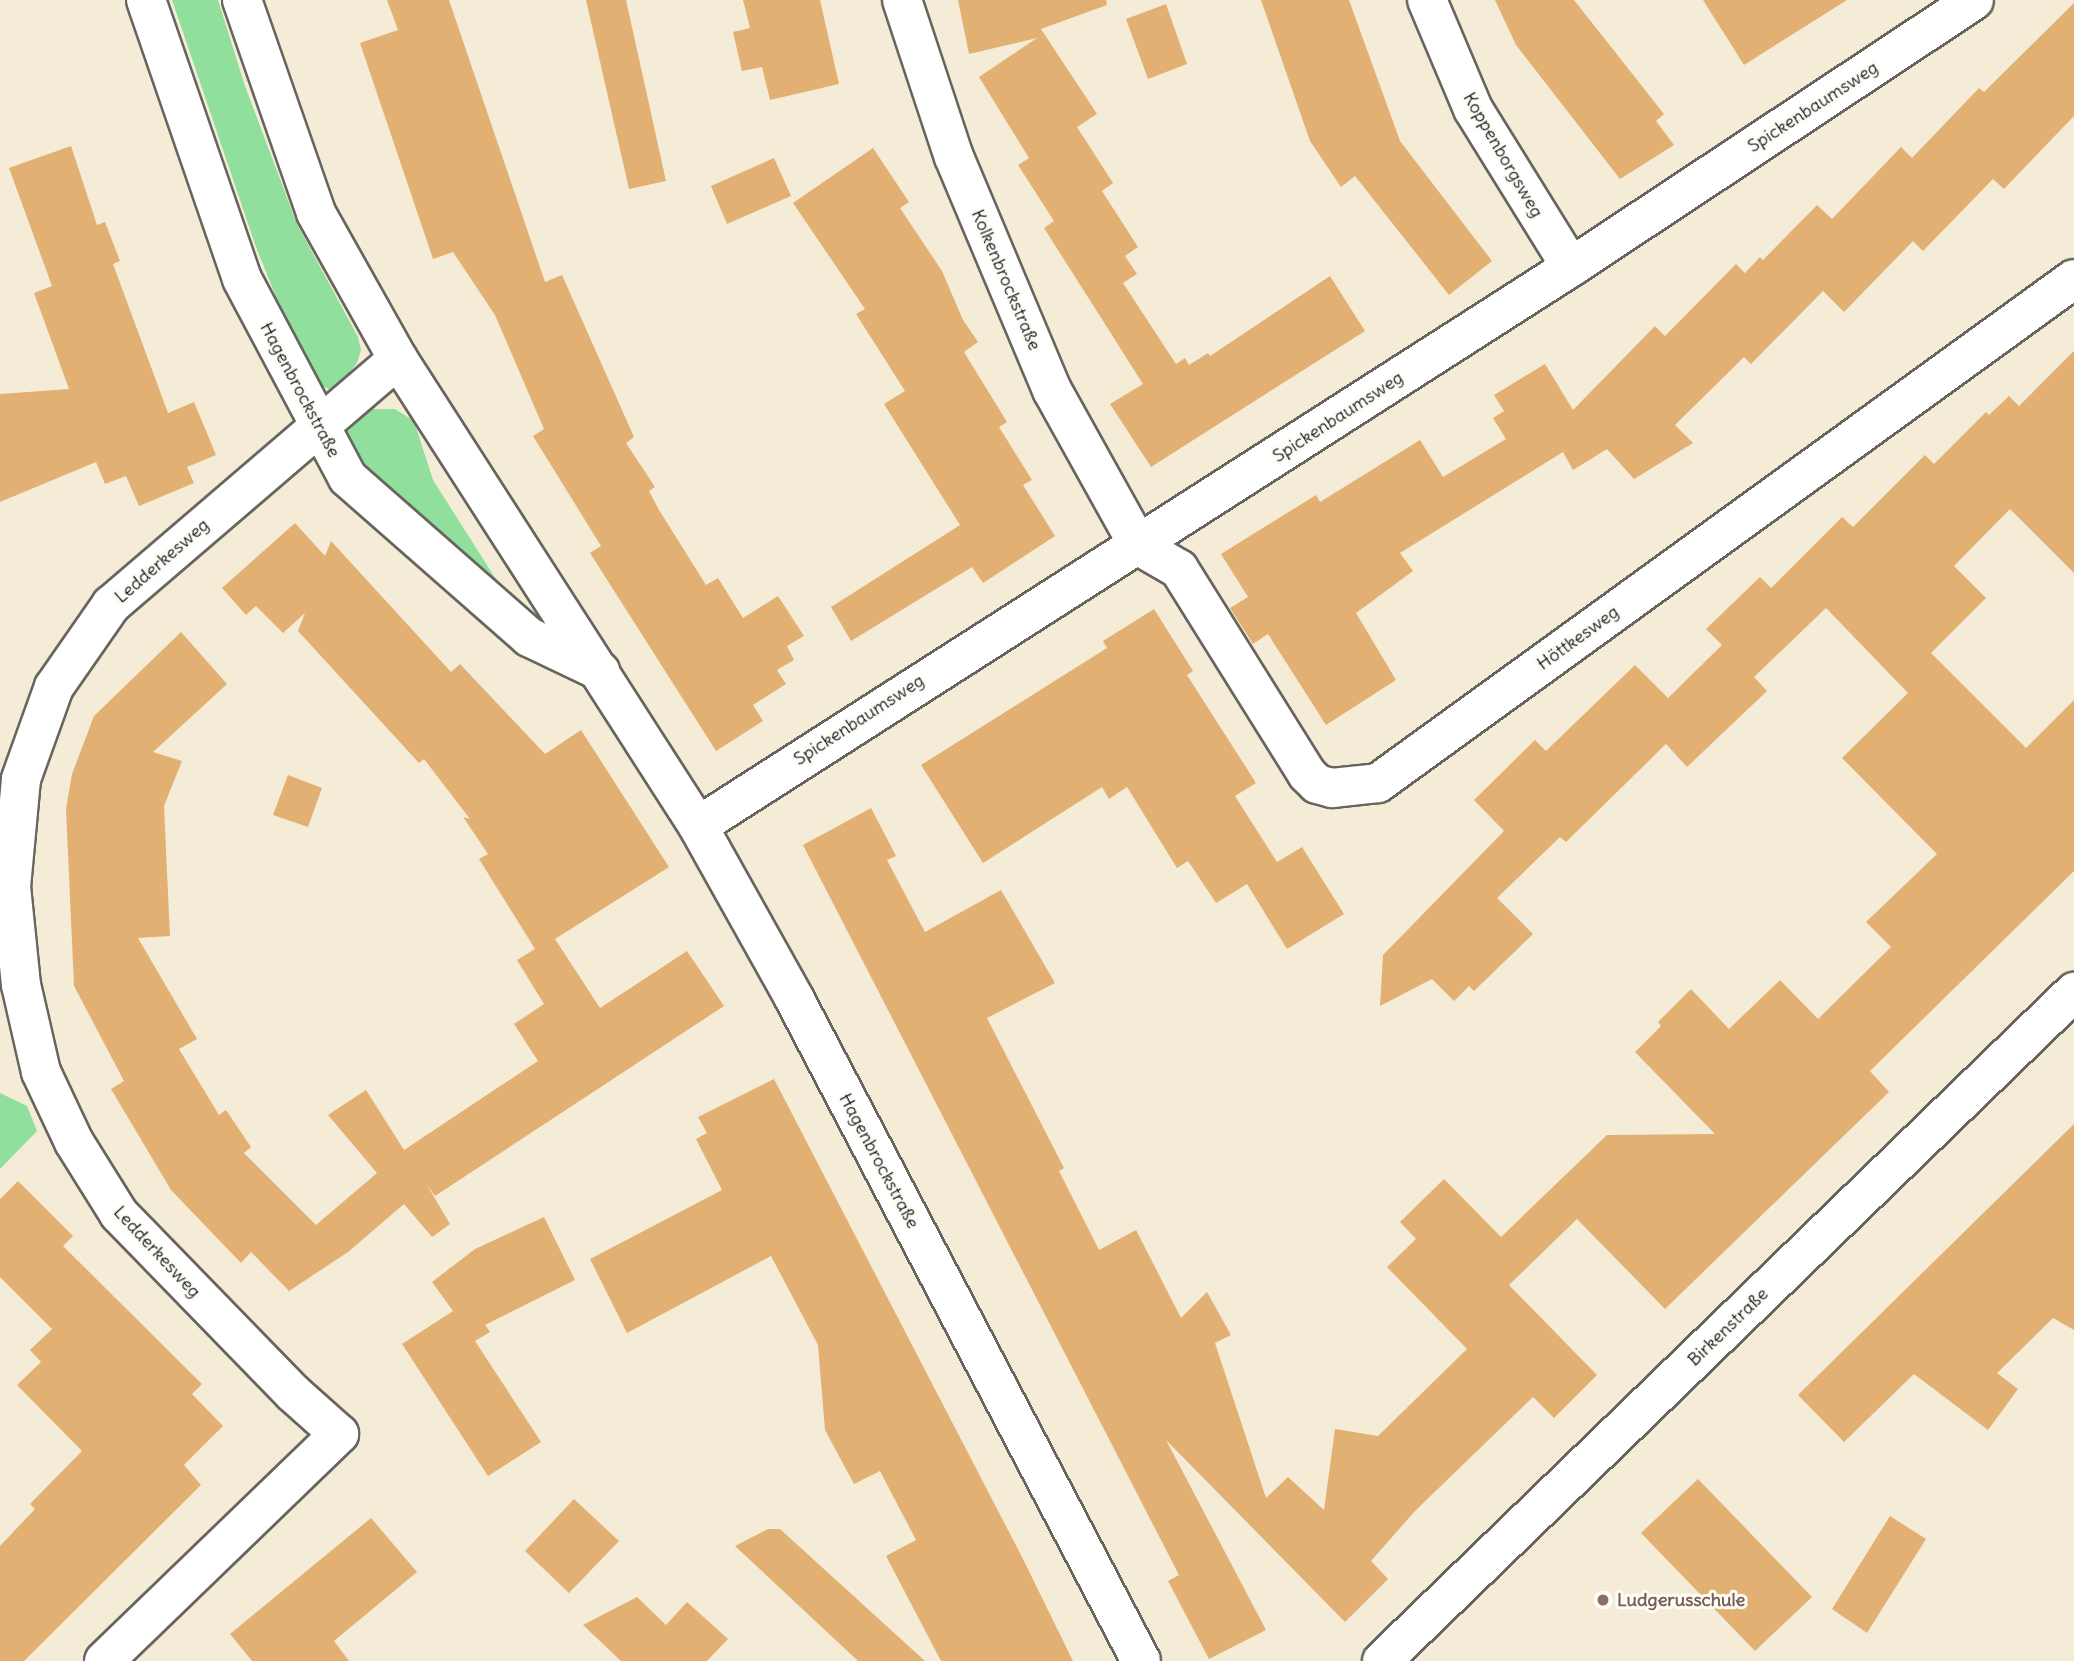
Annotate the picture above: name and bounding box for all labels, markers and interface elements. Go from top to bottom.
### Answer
street label: Spickenbaumsweg [1744,57,1882,157]
street label: Koppenborgsweg [1458,89,1548,221]
street label: Kolkenbrockstraße [967,206,1045,354]
street label: Hagenbrockstraße [255,319,345,461]
street label: Spickenbaumsweg [1269,367,1407,467]
street label: Ledderkesweg [110,514,214,608]
street label: Höttkesweg [1533,601,1623,675]
street label: Spickenbaumsweg [790,670,928,770]
street label: Hagenbrockstraße [834,1090,924,1232]
street label: Ledderkesweg [109,1202,205,1302]
street label: Birkenstraße [1683,1283,1773,1371]
place label: Ludgerusschule [1617,1589,1745,1611]
marker: Ludgerusschule [1595,1592,1611,1608]

